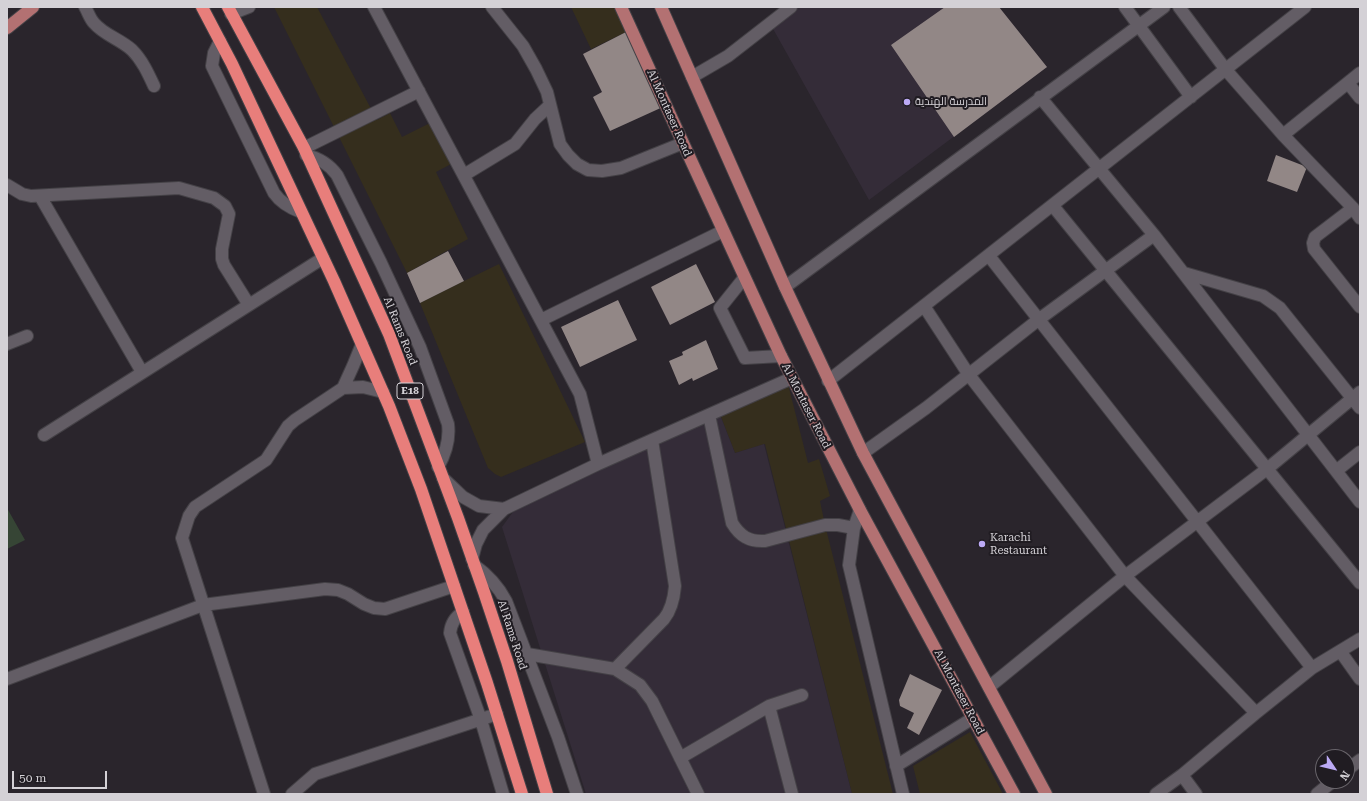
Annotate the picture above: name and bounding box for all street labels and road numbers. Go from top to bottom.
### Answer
street label: Al Montaser Road [644,67,694,159]
street label: Al Rams Road [380,295,420,367]
street label: Al Montaser Road [779,361,833,451]
road number: E18 [397,383,423,399]
street label: Al Rams Road [495,598,529,672]
street label: Al Montaser Road [931,647,987,737]

